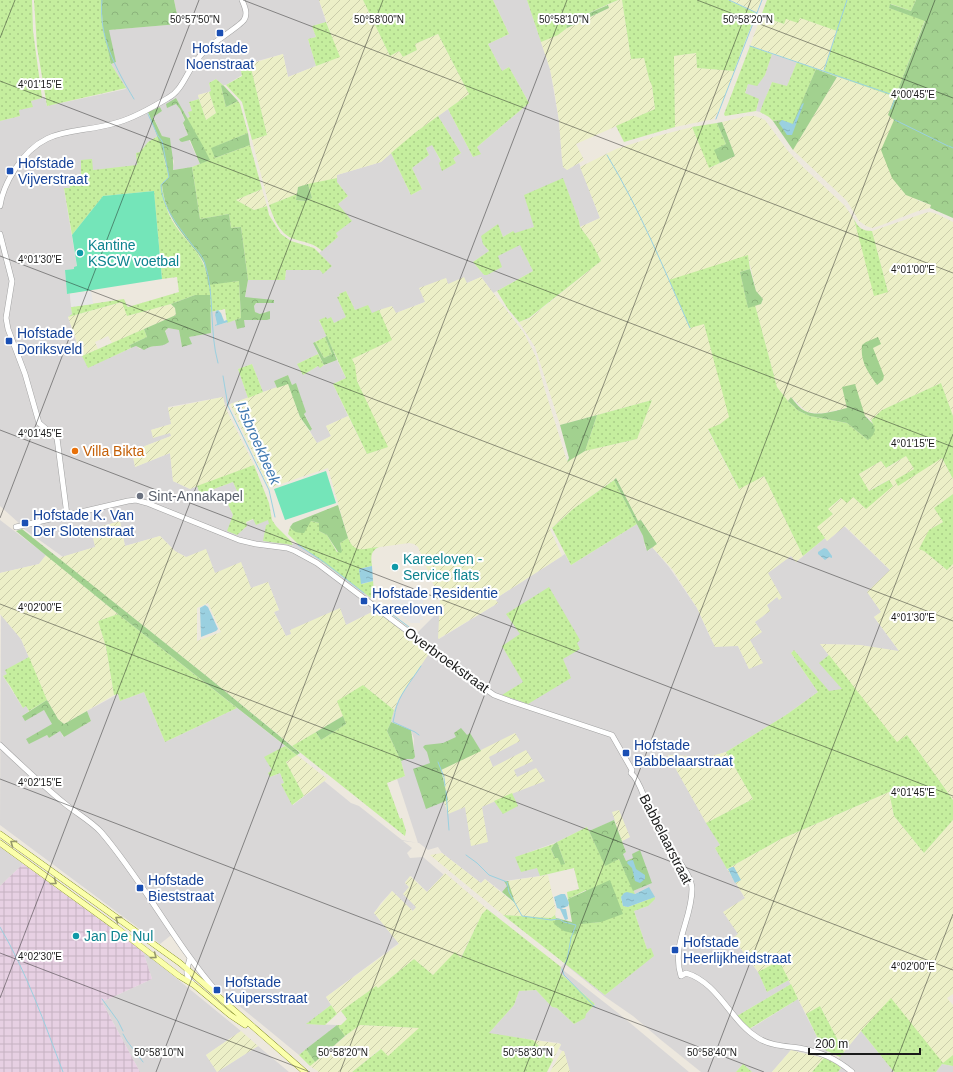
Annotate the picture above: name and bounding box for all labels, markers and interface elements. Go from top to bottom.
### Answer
text: 50°57'50"N [170,14,220,25]
text: 50°58'00"N [354,14,404,25]
text: 50°58'10"N [539,14,589,25]
text: 50°58'20"N [723,14,773,25]
marker: Hofstade Noenstraat [215,28,225,38]
place label: Hofstade Noenstraat [186,40,254,72]
text: 4°01'15"E [18,79,62,90]
text: 4°00'45"E [891,89,935,100]
place label: Hofstade Vijverstraat [18,155,88,187]
marker: Hofstade Vijverstraat [5,166,15,176]
place label: Kantine KSCW voetbal [88,237,179,269]
marker: Kantine KSCW voetbal [75,248,85,258]
text: 4°01'30"E [18,254,62,265]
text: 4°01'00"E [891,264,935,275]
place label: Hofstade Doriksveld [17,325,82,357]
marker: Hofstade Doriksveld [4,336,14,346]
water label: IJsbroekbeek [233,399,285,488]
text: 4°01'45"E [18,428,62,439]
text: 4°01'15"E [891,438,935,449]
place label: Villa Bikta [83,443,144,459]
marker: Villa Bikta [70,446,80,456]
place label: Sint-Annakapel [148,488,243,504]
marker: Sint-Annakapel [135,491,145,501]
place label: Hofstade K. Van Der Slotenstraat [33,507,134,539]
marker: Hofstade K. Van Der Slotenstraat [20,518,30,528]
place label: Kareeloven - Service flats [403,551,483,583]
marker: Kareeloven - Service flats [390,562,400,572]
place label: Hofstade Residentie Kareeloven [372,585,498,617]
marker: Hofstade Residentie Kareeloven [359,596,369,606]
text: 4°02'00"E [18,602,62,613]
text: 4°01'30"E [891,612,935,623]
street label: Overbroekstraat [402,624,492,696]
place label: Hofstade Babbelaarstraat [634,737,733,769]
marker: Hofstade Babbelaarstraat [621,748,631,758]
text: 4°02'15"E [18,777,62,788]
text: 4°01'45"E [891,787,935,798]
street label: Babbelaarstraat [636,791,696,887]
one-way arrow [10,841,17,848]
place label: Hofstade Bieststraat [148,872,214,904]
one-way arrow [50,877,57,884]
marker: Hofstade Bieststraat [135,883,145,893]
one-way arrow [115,916,122,924]
place label: Jan De Nul [84,928,153,944]
marker: Jan De Nul [71,931,81,941]
place label: Hofstade Heerlijkheidstraat [683,934,791,966]
marker: Hofstade Heerlijkheidstraat [670,945,680,955]
text: 4°02'30"E [18,951,62,962]
one-way arrow [150,951,157,958]
text: 4°02'00"E [891,961,935,972]
place label: Hofstade Kuipersstraat [225,974,308,1006]
marker: Hofstade Kuipersstraat [212,985,222,995]
scale bar [809,1030,920,1056]
text: 200 m [815,1037,848,1051]
text: 50°58'10"N [134,1047,184,1058]
text: 50°58'20"N [318,1047,368,1058]
text: 50°58'30"N [503,1047,553,1058]
text: 50°58'40"N [687,1047,737,1058]

